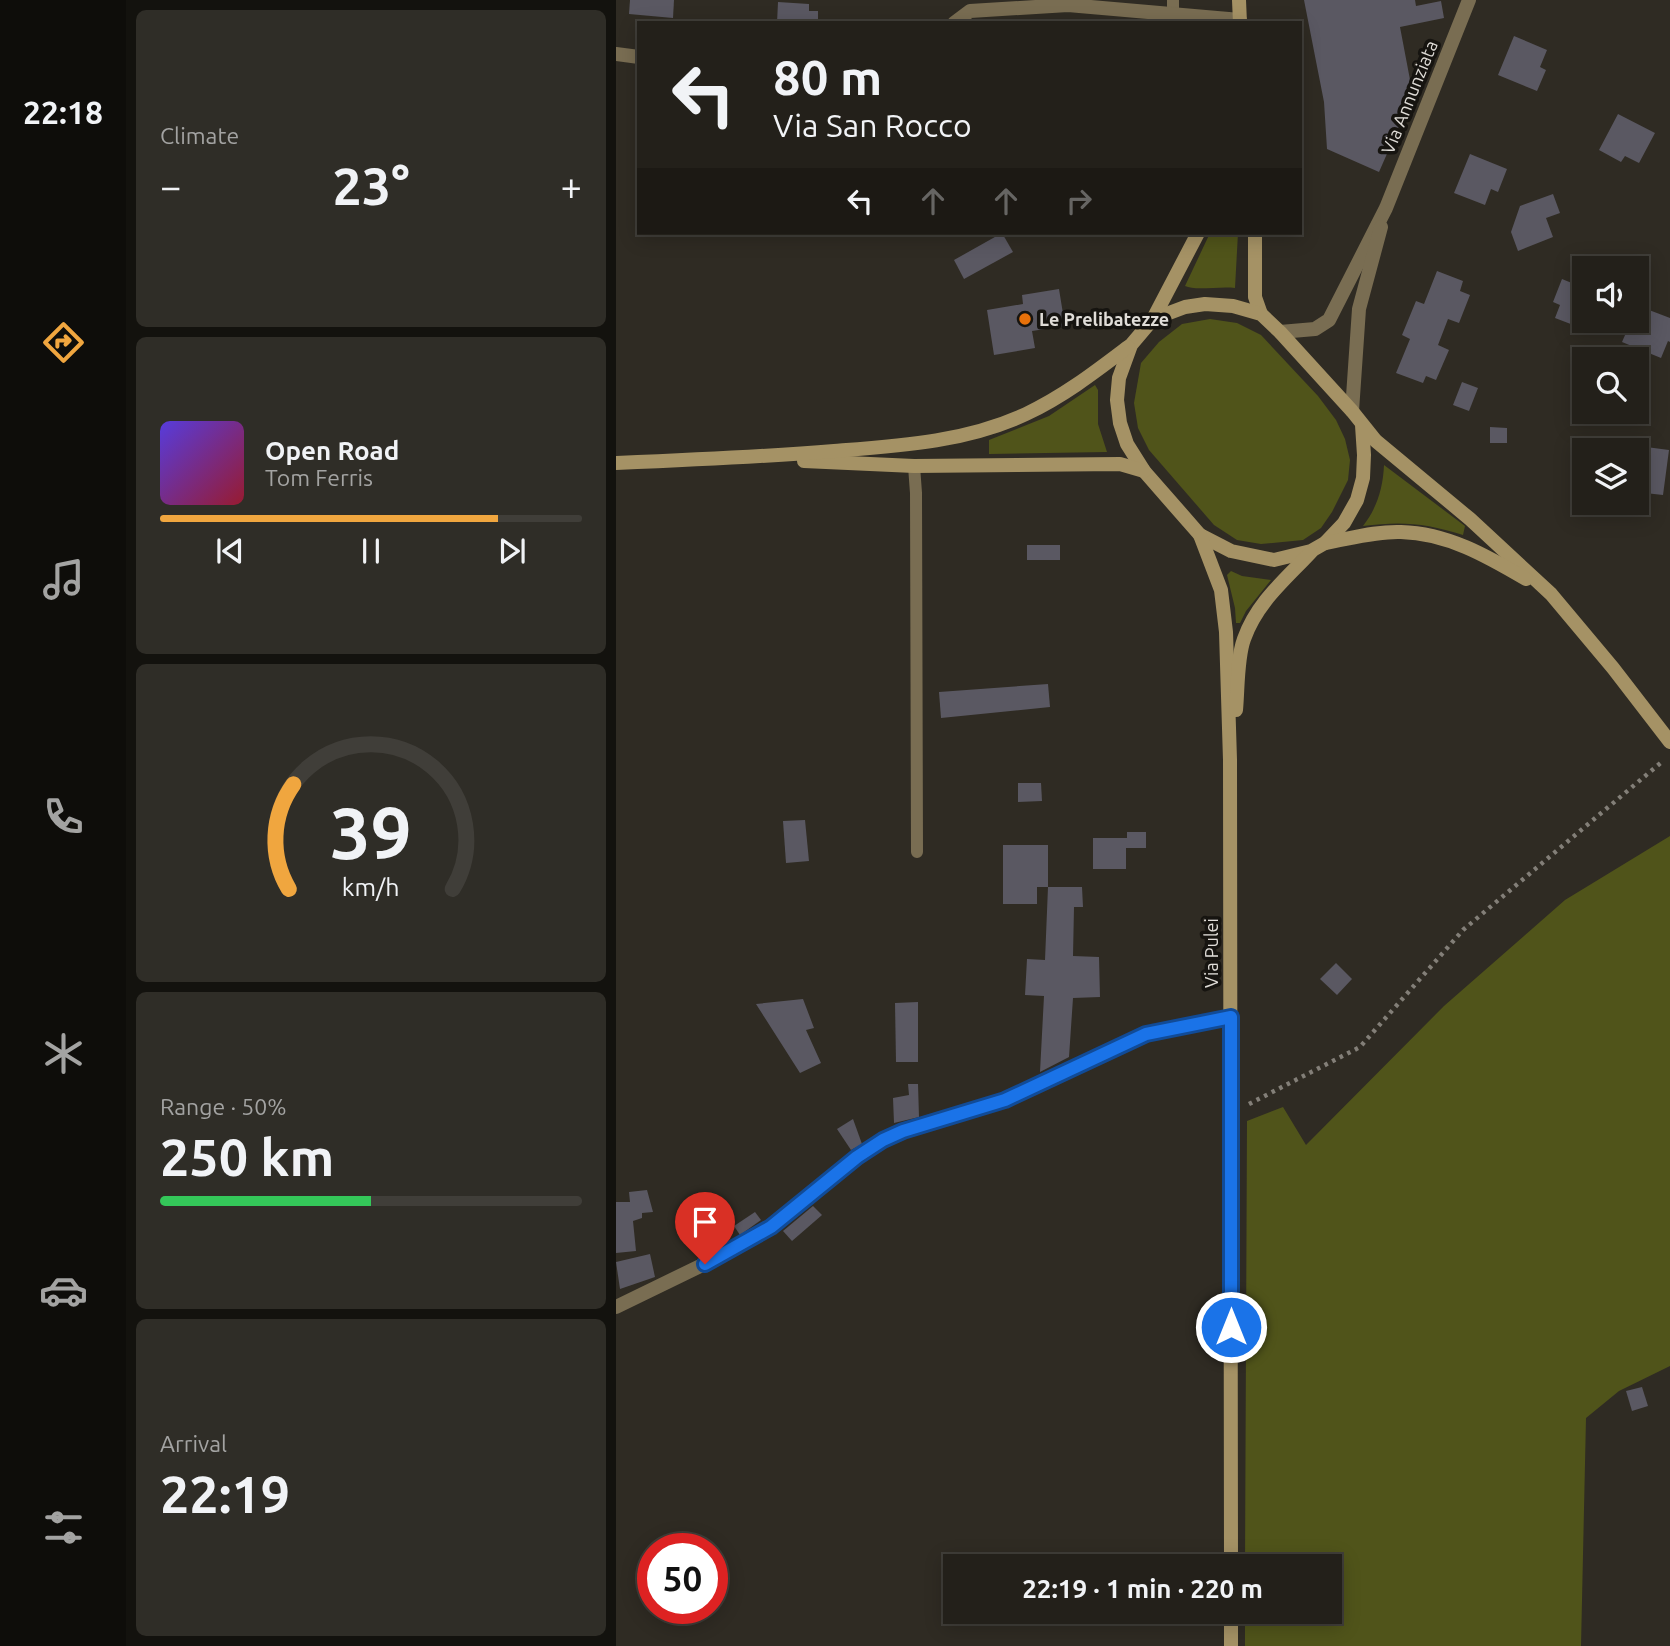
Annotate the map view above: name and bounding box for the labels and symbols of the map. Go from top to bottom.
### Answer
street label: Via Annunziata [1377,37,1441,157]
place label: Le Prelibatezze [1039,309,1169,329]
marker: Le Prelibatezze [1017,311,1033,327]
street label: Via Pulei [1201,918,1221,988]
pin [675,1192,735,1264]
position arrow [1194,1290,1268,1364]
speed limit sign: 50 [637,1533,728,1624]

